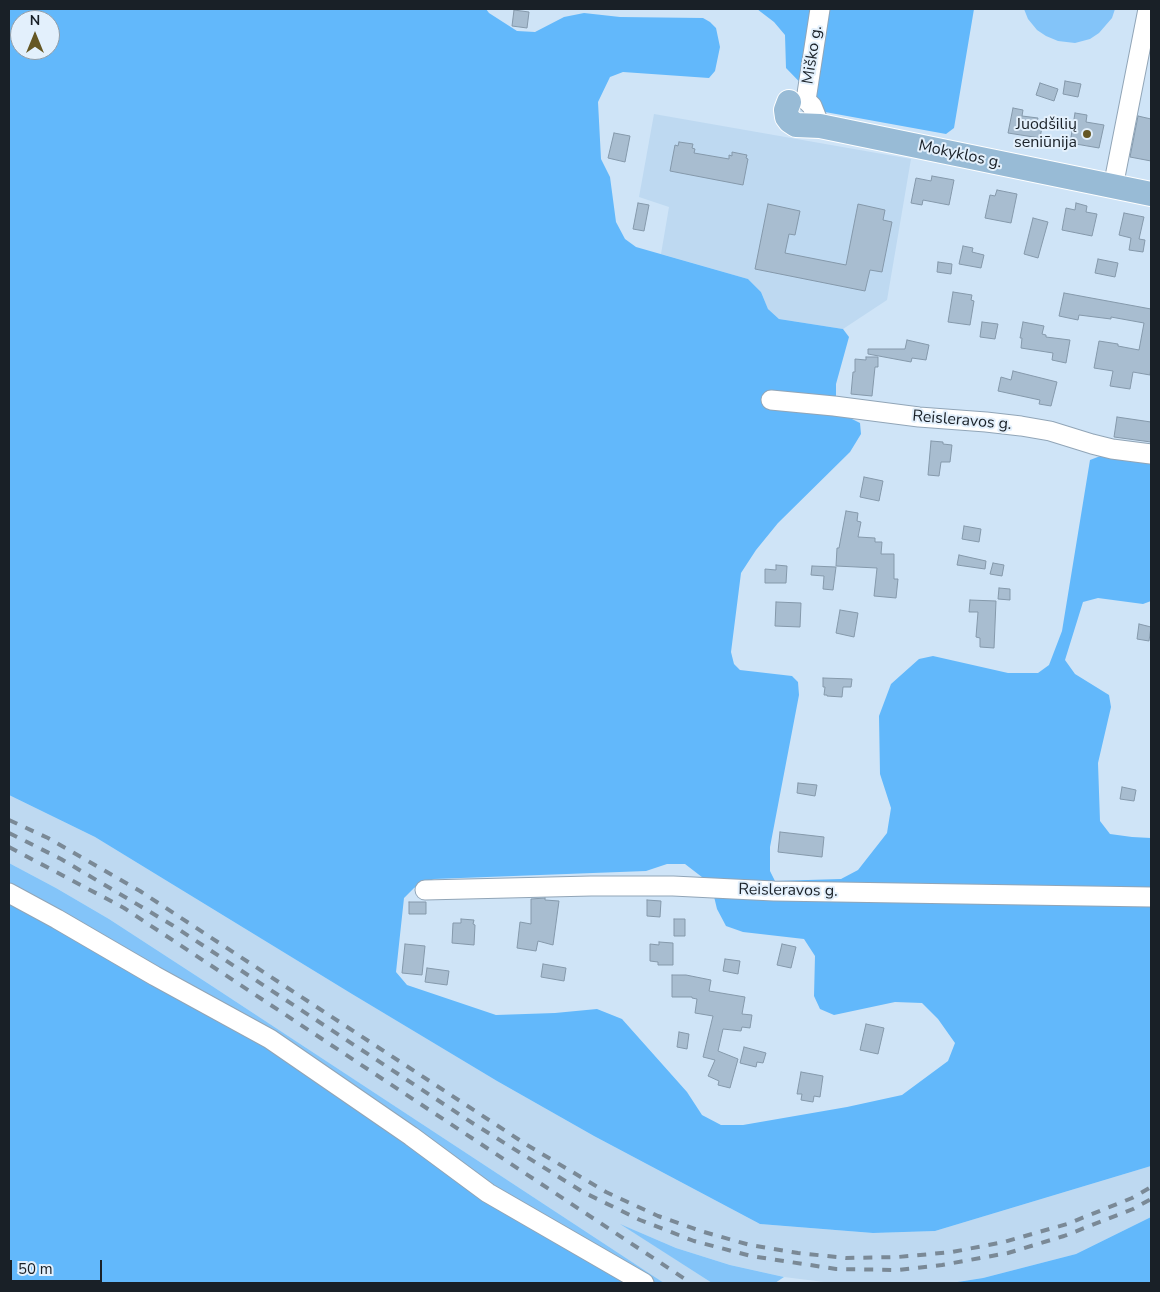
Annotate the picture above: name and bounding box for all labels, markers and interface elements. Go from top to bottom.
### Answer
north arrow [10,10,60,60]
text: N [30,11,40,30]
street label: Miško g. [799,24,827,86]
place label: Juodšilių seniūnija [1014,115,1077,153]
marker: Juodšilių seniūnija [1081,128,1093,140]
street label: Mokyklos g. [916,137,1004,173]
street label: Reisleravos g. [912,407,1012,435]
street label: Reisleravos g. [738,881,838,901]
scale bar [12,1250,105,1282]
text: 50 m [18,1259,53,1279]

